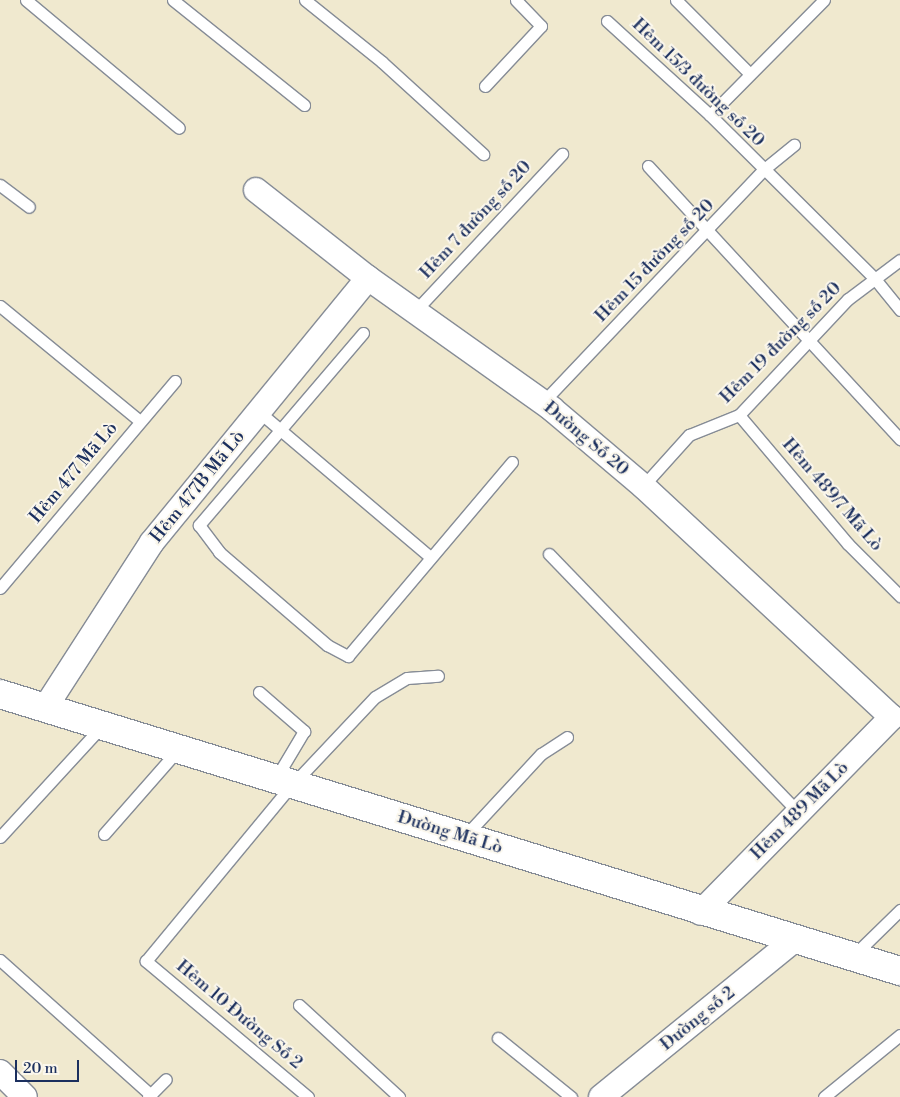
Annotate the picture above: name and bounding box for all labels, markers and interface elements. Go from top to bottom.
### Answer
street label: Hẻm 15/3 đường số 20 [627,14,769,152]
street label: Hẻm 7 đường số 20 [416,156,536,284]
street label: Hẻm 15 đường số 20 [591,195,719,327]
street label: Hẻm 19 đường số 20 [716,278,846,408]
street label: Đường Số 20 [539,397,633,481]
street label: Hẻm 477 Mã Lò [25,418,123,528]
street label: Hẻm 477B Mã Lò [146,426,250,548]
street label: Hẻm 489/7 Mã Lò [777,434,887,556]
street label: Hẻm 489 Mã Lò [746,757,854,865]
street label: Đường Mã Lò [395,807,505,859]
street label: Hẻm 10 Đường Số 2 [171,956,307,1074]
street label: Đường số 2 [656,982,740,1056]
scale bar [18,1050,81,1082]
text: 20 m [23,1059,58,1078]

